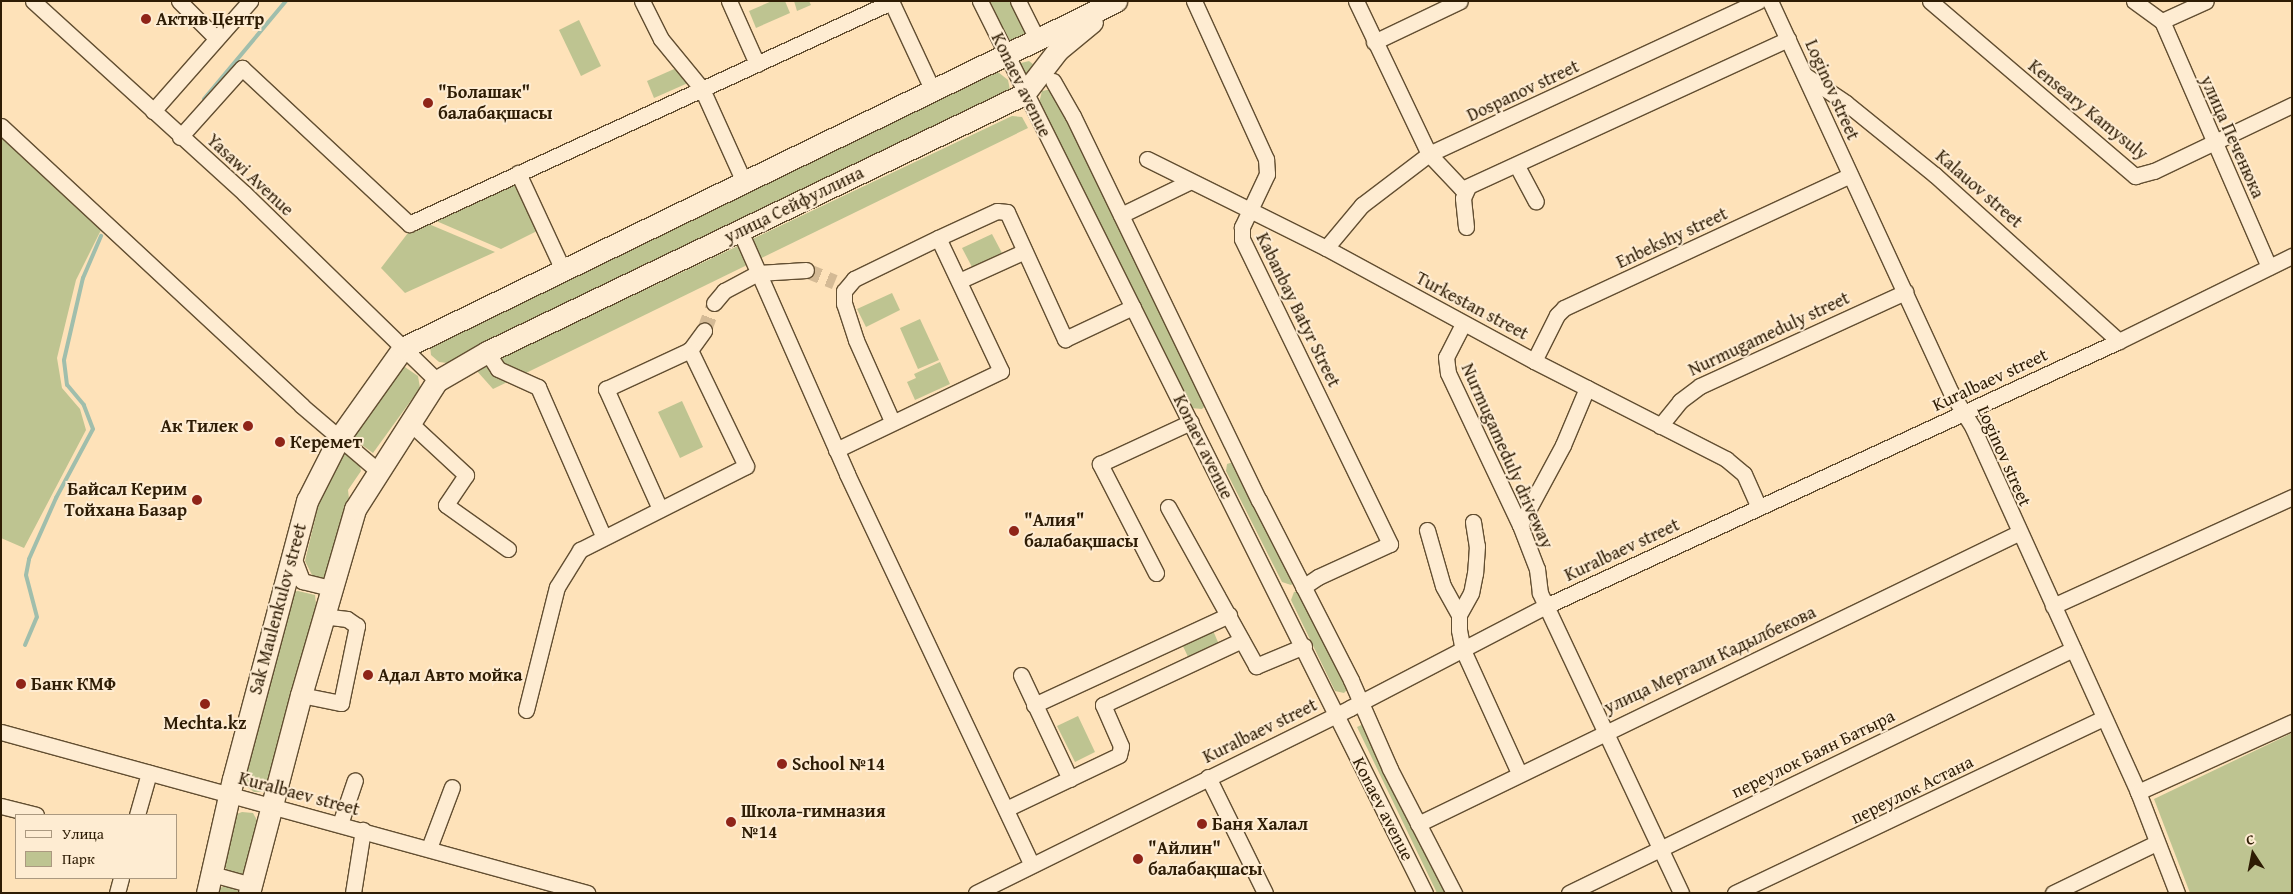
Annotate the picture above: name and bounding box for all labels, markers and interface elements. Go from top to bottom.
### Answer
place label: Актив Центр [156,8,264,30]
marker: Актив Центр [140,13,152,25]
street label: Konaev avenue [986,29,1056,141]
street label: Loginov street [1800,36,1864,144]
street label: Kenseary Kamysuly [2024,55,2152,165]
street label: Dospanov street [1463,56,1583,126]
street label: улица Печенюка [2195,72,2269,202]
place label: "Болашак" балабақшасы [438,82,552,125]
marker: "Болашак" балабақшасы [422,97,434,109]
street label: Yasawi Avenue [202,129,298,221]
street label: Kalauov street [1931,145,2027,233]
street label: улица Сейфуллина [721,162,867,248]
street label: Enbekshy street [1613,203,1731,273]
street label: Kabanbay Batyr Street [1251,229,1345,391]
street label: Turkestan street [1412,267,1532,345]
street label: Nurmugameduly street [1685,287,1853,381]
street label: Kuralbaev street [1929,344,2051,416]
street label: Nurmugameduly driveway [1456,360,1558,552]
street label: Konaev avenue [1168,391,1238,503]
street label: Loginov street [1972,402,2036,510]
place label: Ак Тилек [161,415,238,437]
marker: Ак Тилек [242,420,254,432]
place label: Керемет [290,431,362,453]
marker: Керемет [274,436,286,448]
place label: Байсал Керим Тойхана Базар [64,479,187,522]
marker: Байсал Керим Тойхана Базар [191,494,203,506]
place label: "Алия" балабақшасы [1024,510,1138,552]
street label: Kuralbaev street [1561,514,1683,586]
street label: Sak Maulenkulov street [245,521,311,697]
marker: "Алия" балабақшасы [1008,525,1020,537]
street label: улица Мергали Кадылбекова [1601,601,1819,719]
place label: Адал Авто мойка [378,664,522,686]
marker: Адал Авто мойка [362,669,374,681]
place label: Банк КМФ [31,673,116,695]
marker: Банк КМФ [15,678,27,690]
street label: Kuralbaev street [1199,694,1321,768]
marker: Mechta.kz [199,698,211,710]
street label: переулок Баян Батыра [1728,705,1898,803]
place label: Mechta.kz [164,712,246,734]
street label: переулок Астана [1847,751,1977,829]
place label: School №14 [792,753,885,775]
street label: Konaev avenue [1348,754,1418,864]
marker: School №14 [776,758,788,770]
street label: Kuralbaev street [236,767,362,821]
place label: Школа-гимназия №14 [741,801,886,844]
place label: Баня Халал [1212,813,1308,835]
legend [15,814,178,879]
marker: Школа-гимназия №14 [725,816,737,828]
marker: Баня Халал [1196,818,1208,830]
text: Улица [62,823,104,844]
north arrow [2228,829,2278,879]
text: С [2244,829,2256,850]
place label: "Айлин" балабақшасы [1148,838,1262,881]
text: Парк [62,848,95,869]
marker: "Айлин" балабақшасы [1132,853,1144,865]

